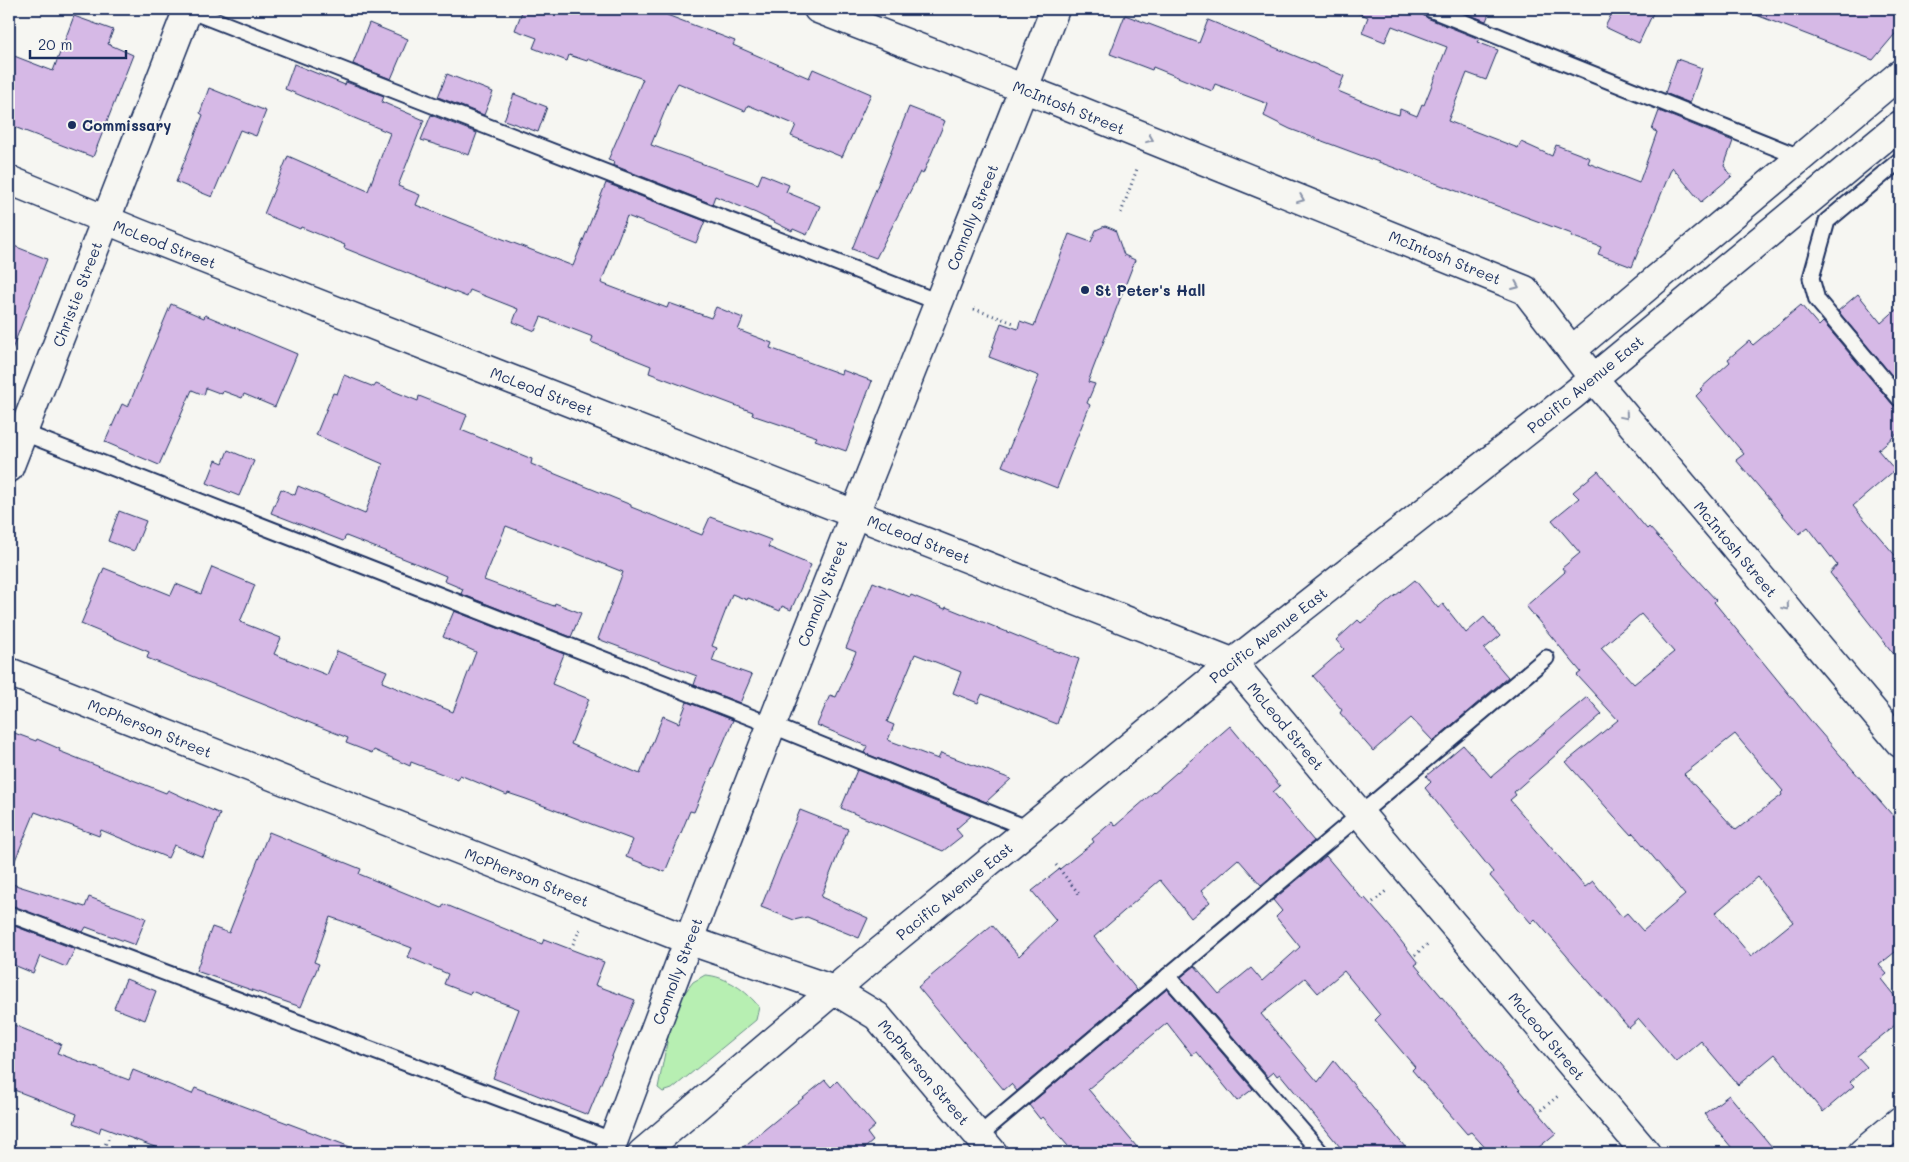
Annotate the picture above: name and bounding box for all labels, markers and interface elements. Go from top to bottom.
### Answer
scale bar [30,28,126,60]
text: 20 m [38,34,72,54]
street label: McIntosh Street [1010,75,1128,139]
place label: Commissary [82,115,171,135]
marker: Commissary [66,119,78,131]
one-way arrow [1145,132,1154,143]
street label: Connolly Street [942,161,1002,273]
one-way arrow [1296,193,1305,203]
street label: McLeod Street [111,215,219,273]
street label: McIntosh Street [1386,225,1504,289]
street label: Christie Street [48,238,106,350]
place label: St Peter's Hall [1095,280,1205,300]
one-way arrow [1511,280,1520,291]
marker: St Peter's Hall [1079,284,1091,296]
street label: Pacific Avenue East [1523,331,1647,437]
street label: McLeod Street [488,362,596,420]
one-way arrow [1619,410,1628,419]
street label: McIntosh Street [1690,497,1782,601]
street label: McLeod Street [865,510,973,568]
street label: Connolly Street [792,537,852,649]
street label: Pacific Avenue East [1205,583,1331,687]
one-way arrow [1780,601,1788,610]
street label: McLeod Street [1243,678,1329,774]
street label: McPherson Street [85,694,215,762]
street label: Pacific Avenue East [892,838,1016,944]
street label: McPherson Street [462,843,592,911]
street label: Connolly Street [647,915,707,1027]
street label: McLeod Street [1504,988,1590,1084]
street label: McPherson Street [874,1015,974,1129]

